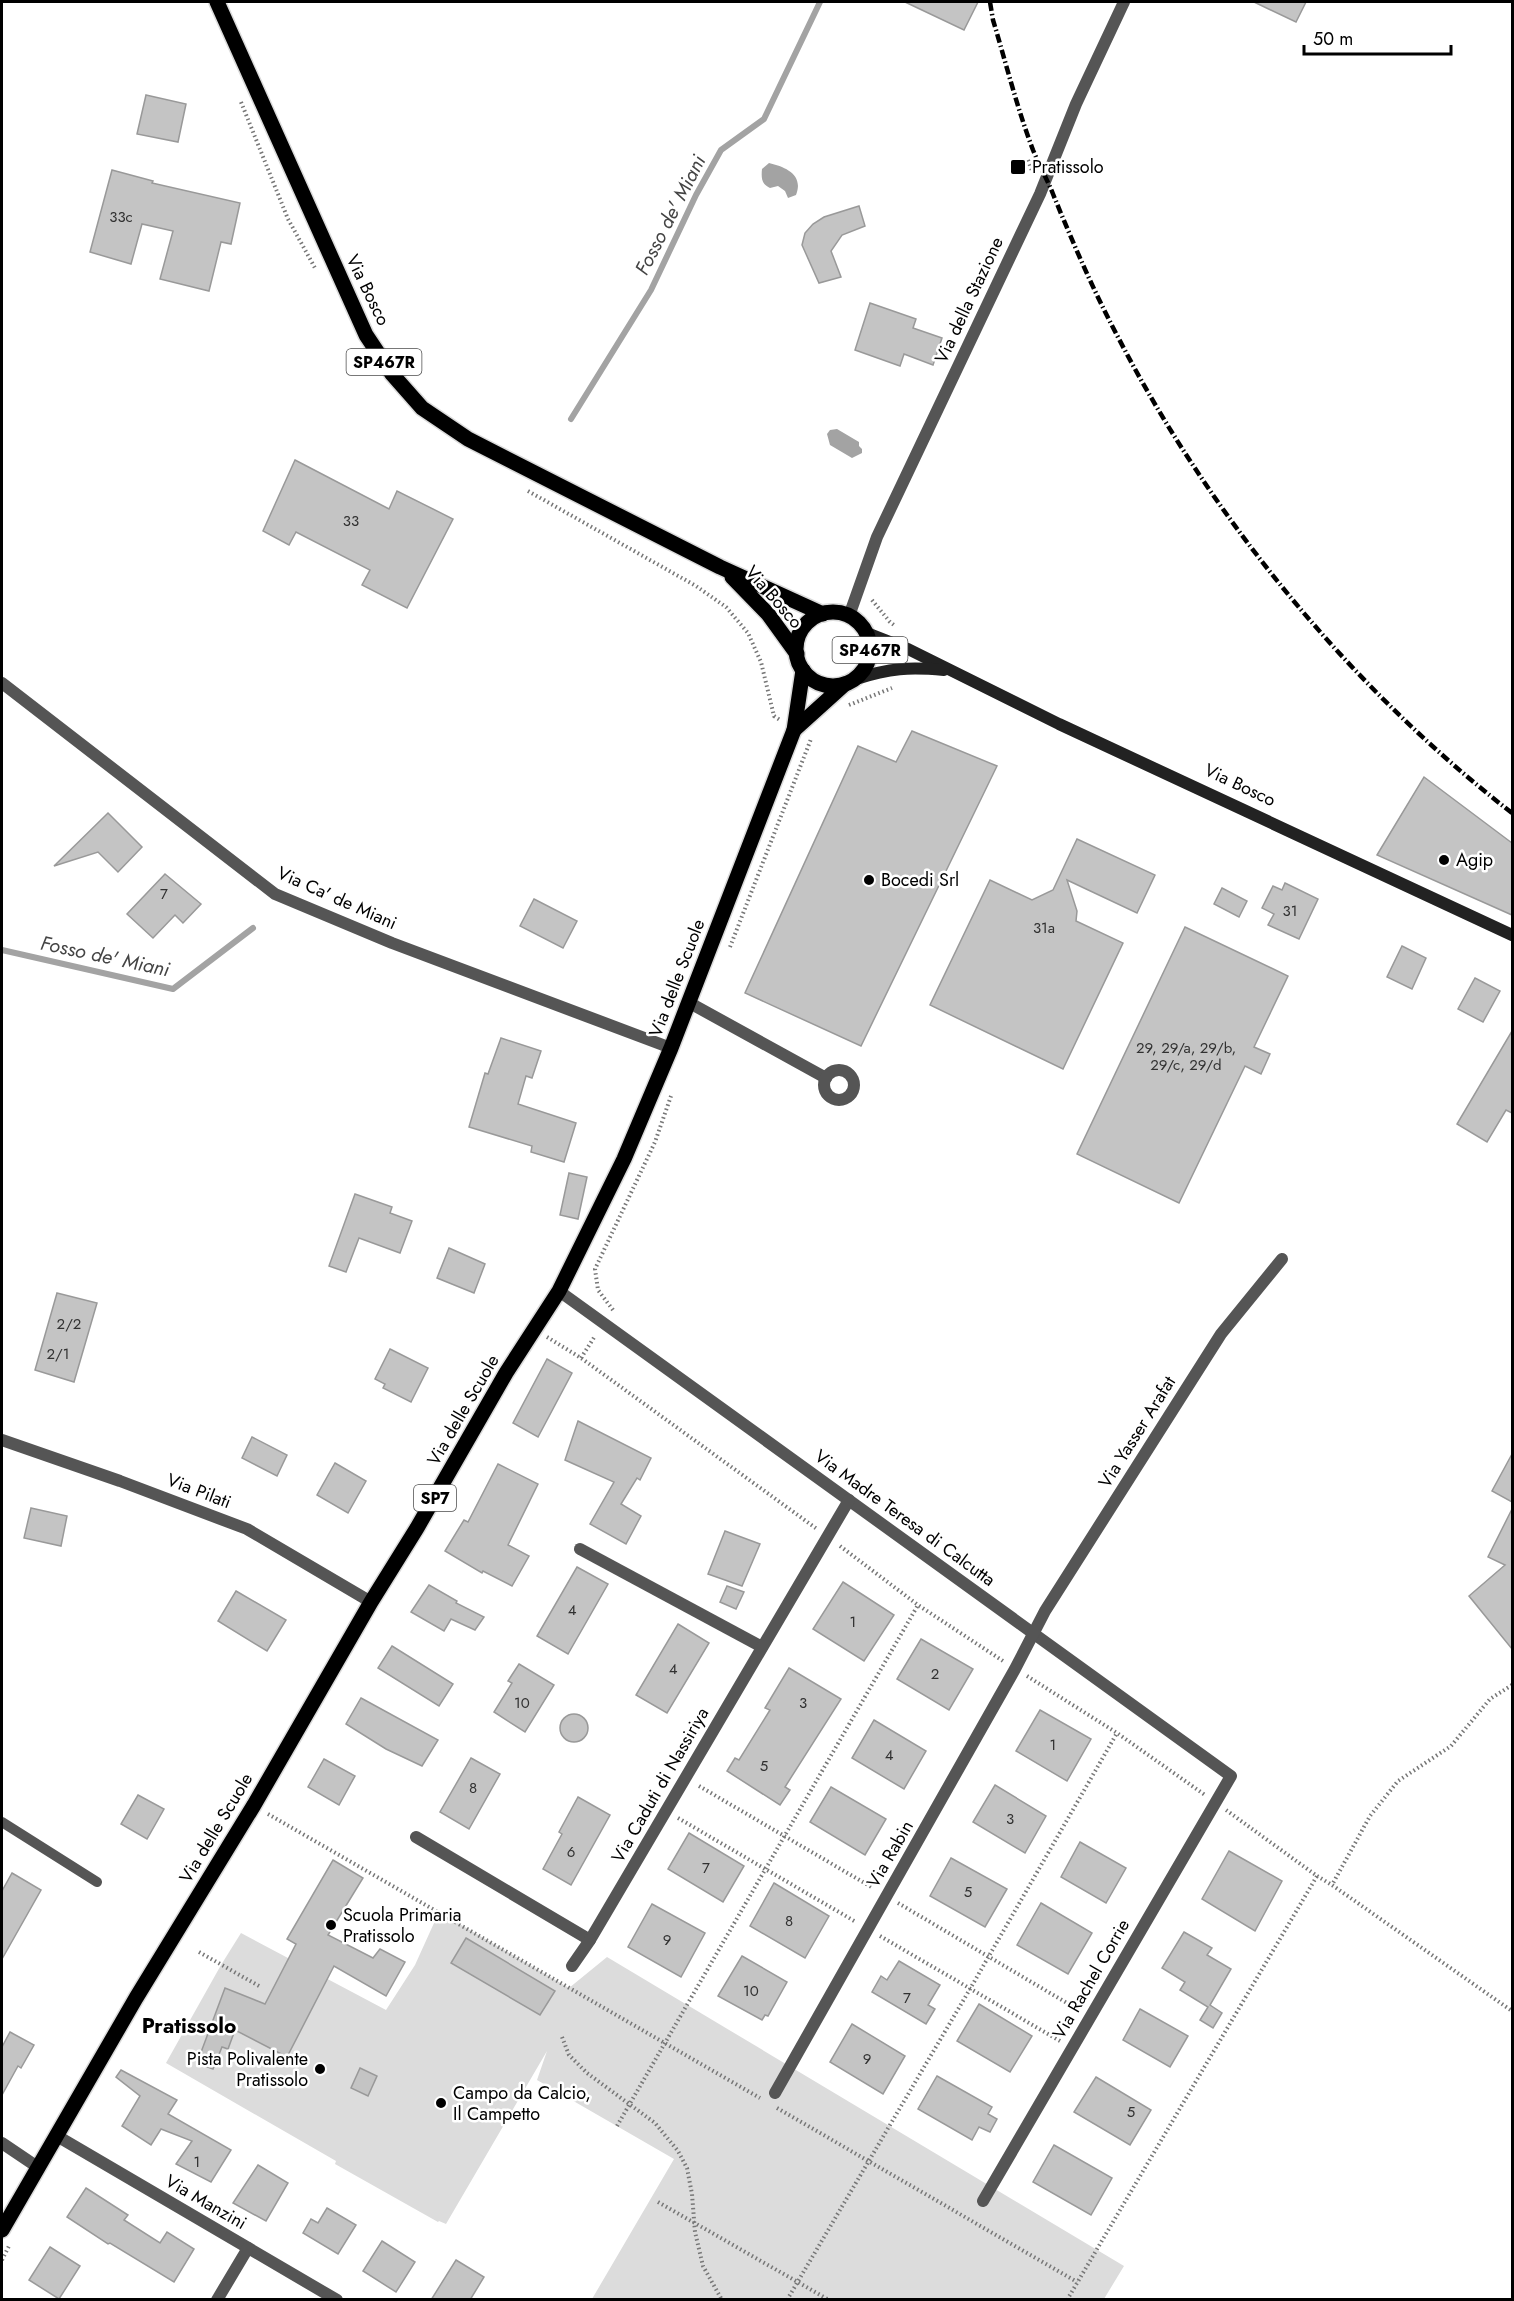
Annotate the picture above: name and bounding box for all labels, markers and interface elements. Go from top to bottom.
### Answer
scale bar [1304,18,1451,56]
text: 50 m [1313,26,1353,52]
water label: Fosso de' Miani [628,149,714,280]
place label: Pratissolo [1032,154,1104,180]
marker: Pratissolo [1009,158,1027,176]
house number: 33c [109,206,133,228]
street label: Via della Stazione [928,232,1010,368]
street label: Via Bosco [340,250,396,330]
road number: SP467R [346,349,422,375]
house number: 33 [343,510,359,532]
street label: Via Bosco [739,560,809,634]
road number: SP467R [832,637,908,663]
street label: Via Bosco [1200,757,1280,813]
place label: Agip [1456,847,1493,873]
marker: Agip [1437,853,1451,867]
street label: Via Ca' de Miani [273,860,401,936]
place label: Bocedi Srl [881,867,959,893]
marker: Bocedi Srl [862,873,876,887]
house number: 7 [160,883,168,905]
house number: 31 [1283,900,1297,922]
street label: Via delle Scuole [643,915,711,1041]
house number: 31a [1033,917,1055,939]
water label: Fosso de' Miani [38,929,173,984]
house number: 29, 29/a, 29/b, 29/c, 29/d [1136,1037,1236,1076]
house number: 2/2 [57,1313,81,1335]
house number: 2/1 [46,1343,70,1365]
street label: Via delle Scuole [421,1350,505,1470]
street label: Via Yasser Arafat [1092,1370,1182,1493]
street label: Via Madre Teresa di Calcutta [809,1443,1001,1593]
street label: Via Pilati [163,1467,235,1515]
road number: SP7 [414,1485,456,1511]
house number: 4 [568,1599,577,1621]
house number: 1 [850,1611,856,1633]
house number: 4 [669,1658,678,1680]
house number: 2 [931,1663,939,1685]
house number: 10 [514,1692,530,1714]
house number: 3 [799,1692,807,1714]
street label: Via Caduti di Nassiriya [605,1703,715,1867]
house number: 1 [1050,1734,1056,1756]
house number: 4 [885,1744,894,1766]
house number: 5 [760,1755,768,1777]
street label: Via delle Scuole [173,1768,259,1888]
house number: 8 [469,1777,477,1799]
house number: 3 [1006,1808,1014,1830]
street label: Via Rabin [860,1816,920,1892]
house number: 6 [567,1841,575,1863]
house number: 7 [702,1857,710,1879]
house number: 5 [964,1881,972,1903]
place label: Scuola Primaria Pratissolo [343,1902,462,1949]
house number: 8 [785,1910,793,1932]
street label: Via Rachel Corrie [1046,1914,1136,2044]
marker: Scuola Primaria Pratissolo [324,1918,338,1932]
house number: 9 [663,1929,671,1951]
house number: 10 [743,1980,759,2002]
house number: 7 [903,1987,911,2009]
district label: Pratissolo [142,2011,236,2041]
place label: Pista Polivalente Pratissolo [187,2046,308,2093]
house number: 9 [863,2048,871,2070]
marker: Pista Polivalente Pratissolo [313,2062,327,2076]
place label: Campo da Calcio, Il Campetto [453,2080,591,2127]
marker: Campo da Calcio, Il Campetto [434,2096,448,2110]
house number: 5 [1127,2101,1135,2123]
house number: 1 [194,2151,200,2173]
street label: Via Manzini [160,2168,252,2236]

